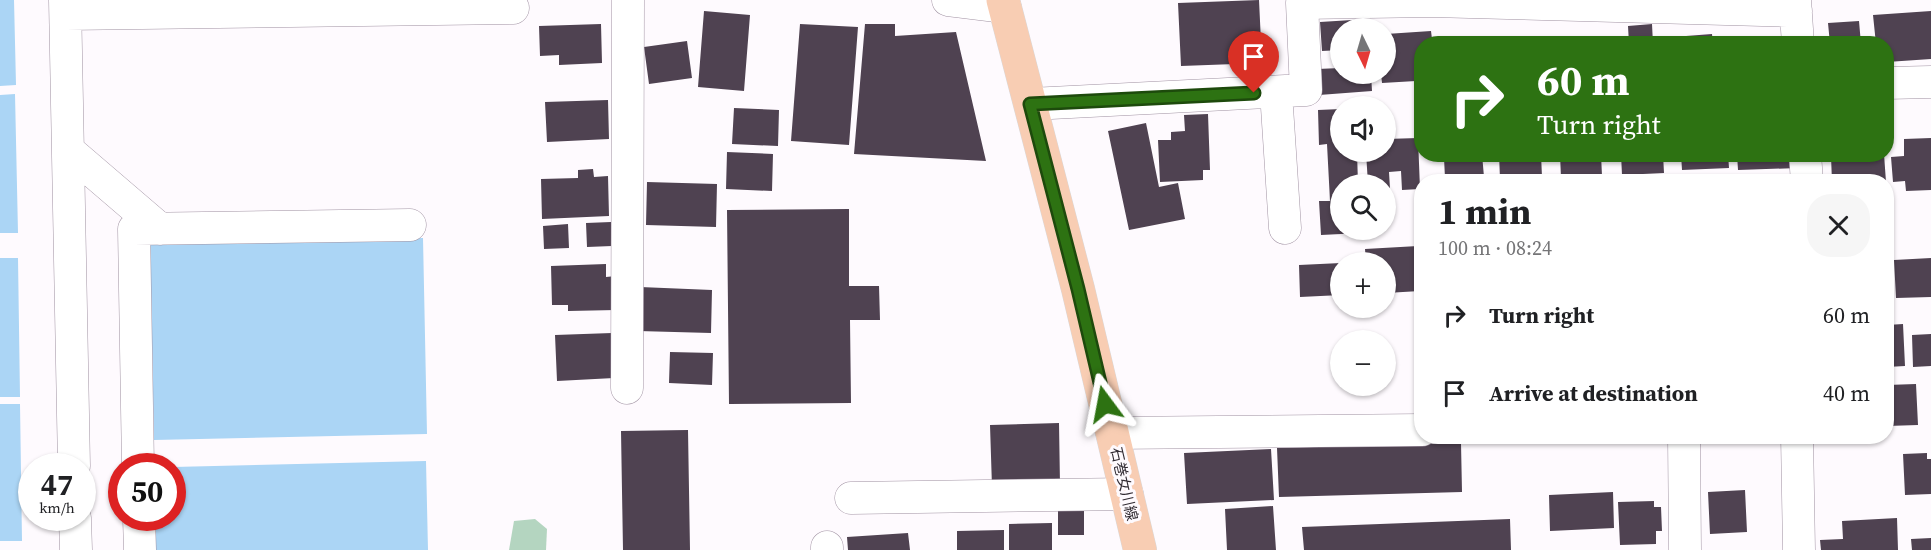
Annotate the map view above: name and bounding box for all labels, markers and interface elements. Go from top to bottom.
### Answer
north arrow [1330,18,1396,84]
map controls [1330,18,1396,396]
pin [1228,31,1279,93]
icon: arrive [1237,40,1270,73]
text: 60 m [1537,51,1630,109]
icon: right [1438,60,1516,138]
button: sound [1330,96,1396,162]
text: Turn right [1537,106,1661,143]
button: search [1330,174,1396,240]
text: 1 min [1438,187,1531,236]
button: close [1807,194,1870,257]
text: 100 m · 08:24 [1438,234,1552,262]
button: + [1330,252,1396,318]
icon: right [1438,299,1471,332]
text: Turn right [1489,300,1594,330]
text: 60 m [1823,300,1870,330]
button: − [1330,330,1396,396]
position arrow [1073,372,1137,436]
icon: arrive [1438,377,1471,410]
text: Arrive at destination [1489,378,1698,408]
text: 40 m [1823,378,1870,408]
street label: 石巻女川線 [1106,445,1143,523]
speed limit sign: 50 [108,453,186,531]
text: 47 [41,464,73,505]
text: km/h [39,497,75,518]

